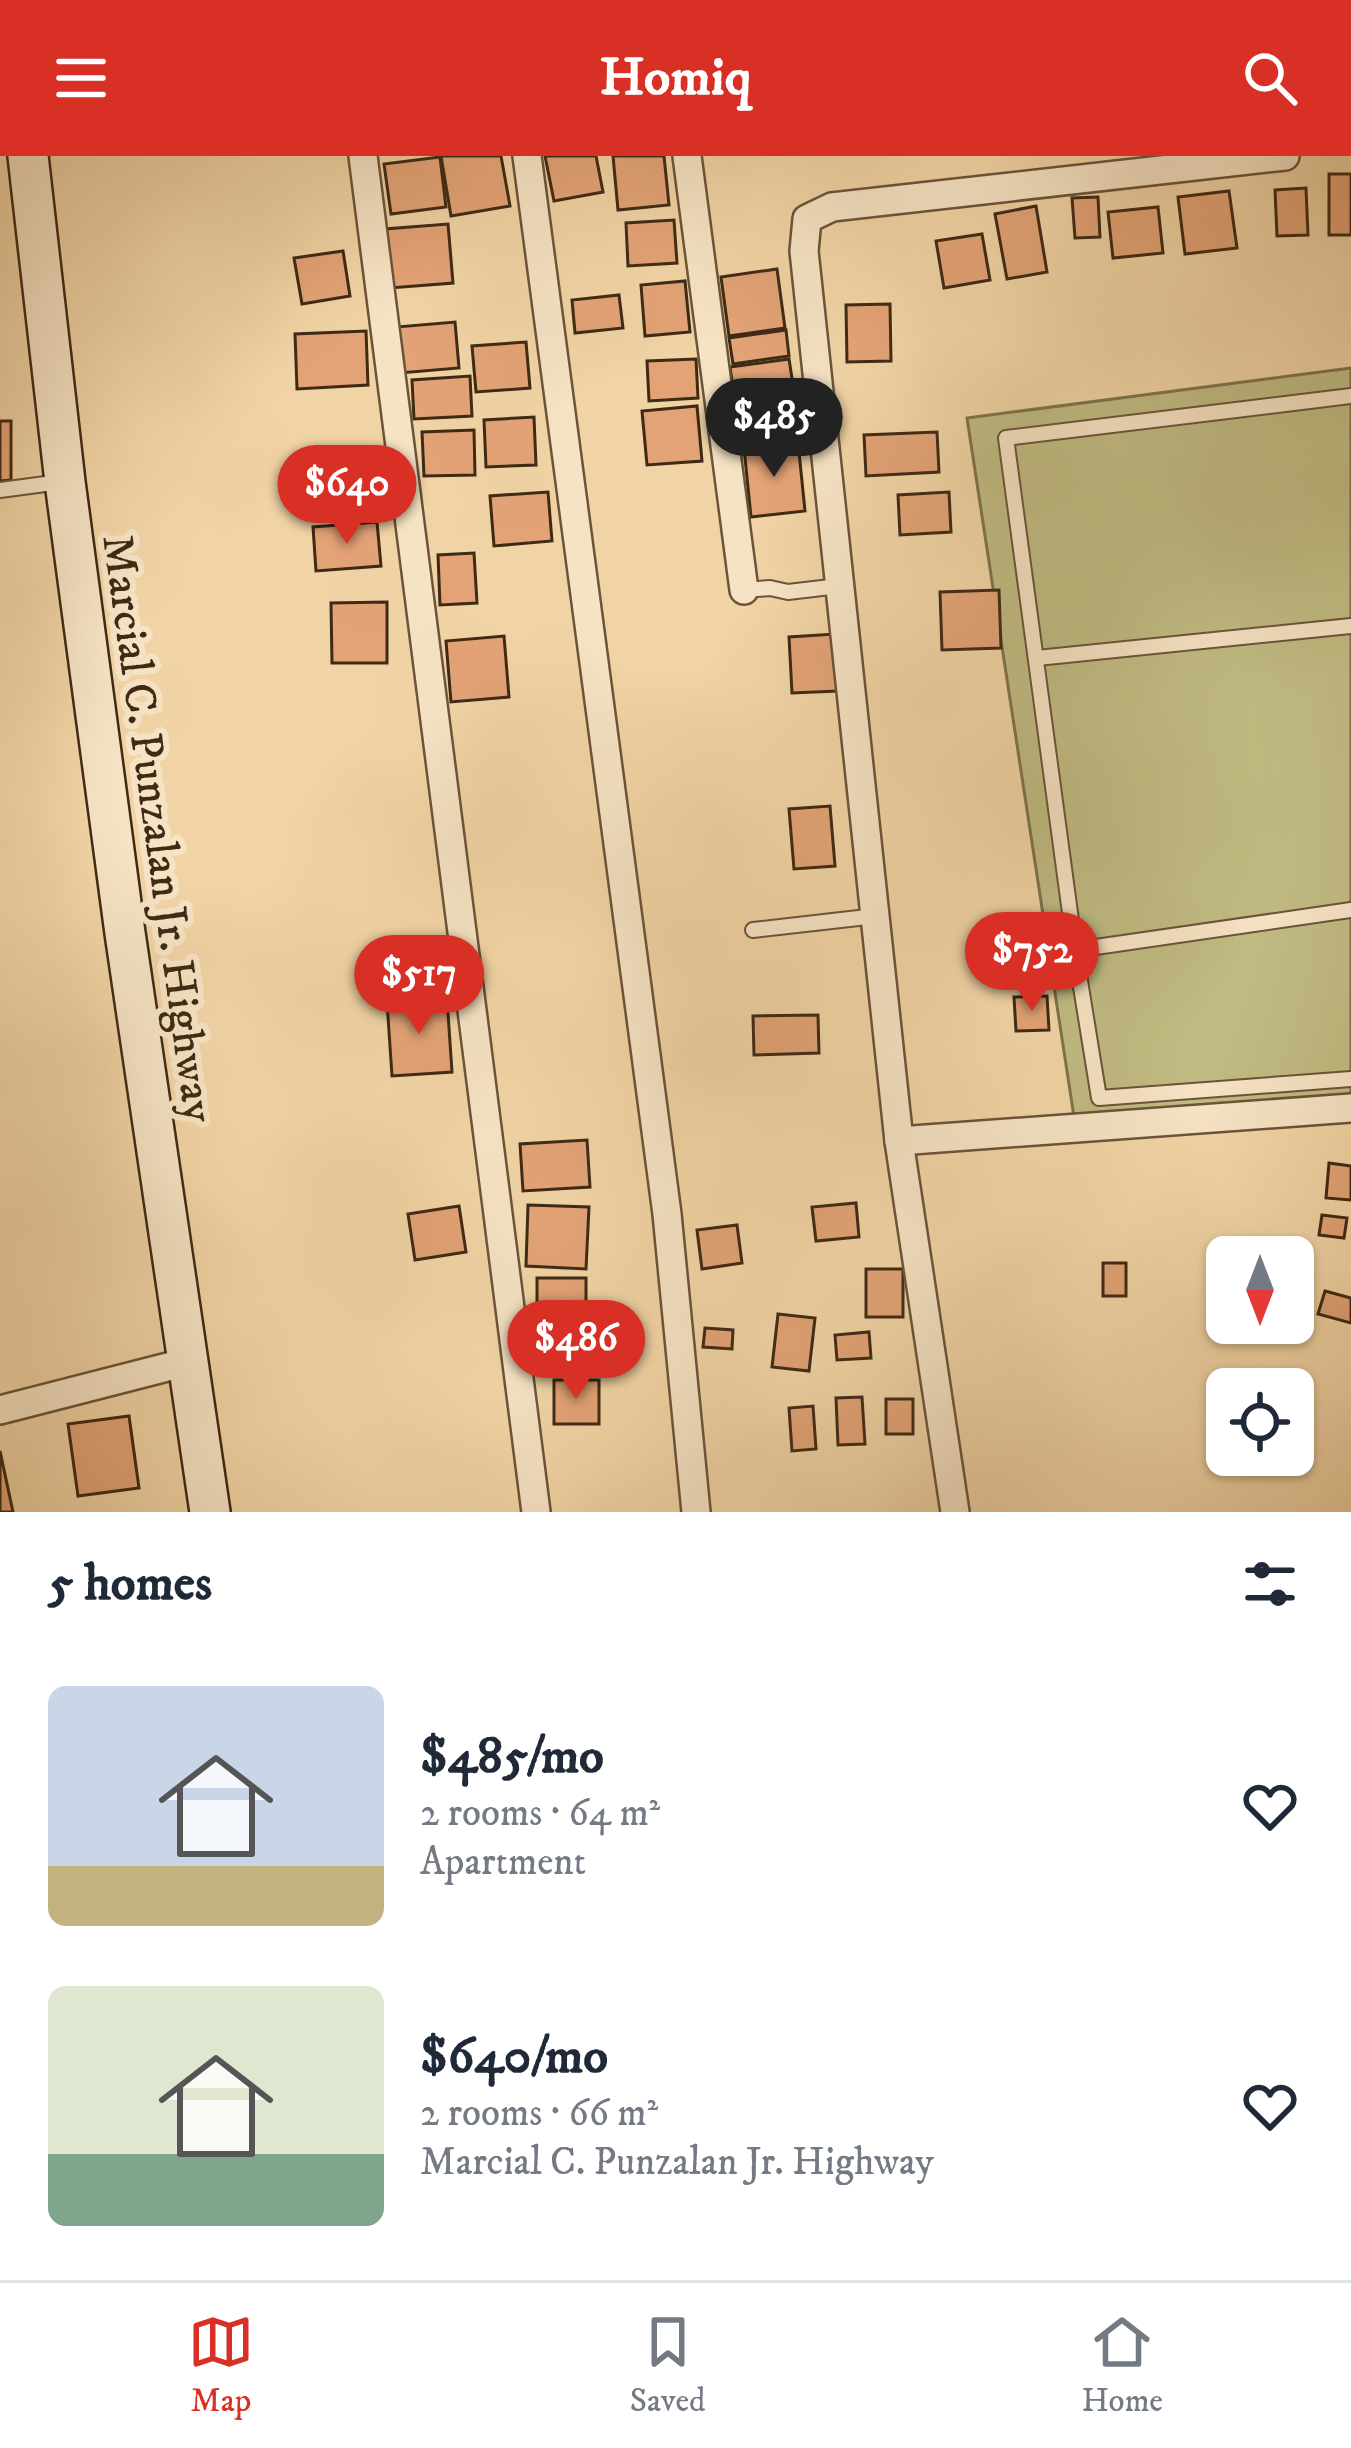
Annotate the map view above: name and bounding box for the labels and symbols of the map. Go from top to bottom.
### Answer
pin: $485 [703,378,845,480]
pin: $640 [276,445,418,547]
street label: Marcial C. Punzalan Jr. Highway [88,531,226,1127]
pin: $752 [961,912,1103,1014]
pin: $517 [348,935,490,1037]
north arrow [1206,1236,1314,1344]
pin: $486 [505,1300,647,1402]

